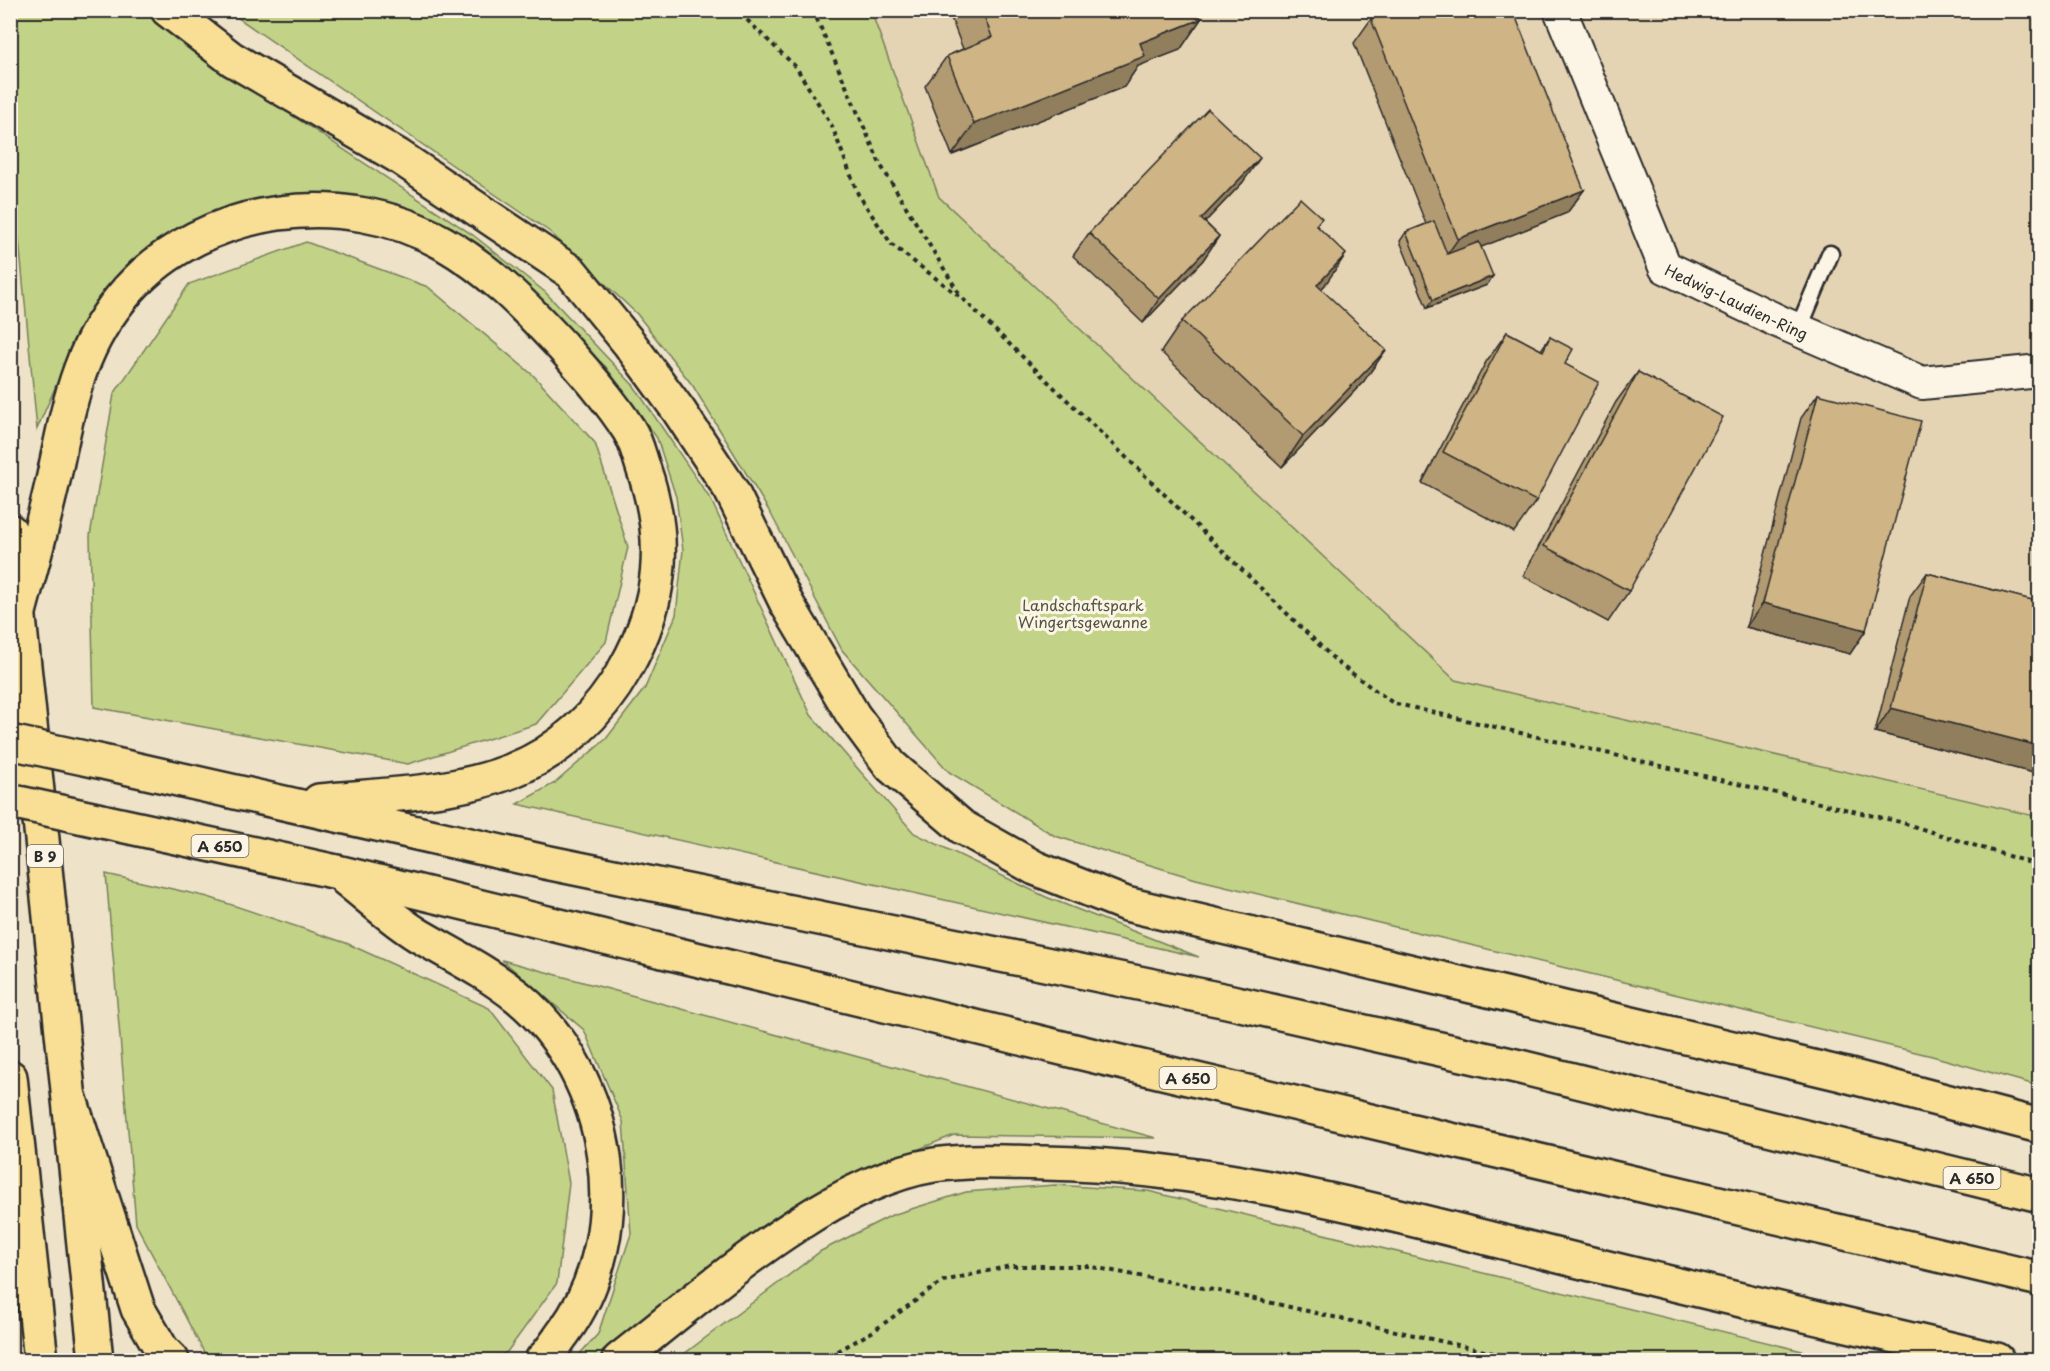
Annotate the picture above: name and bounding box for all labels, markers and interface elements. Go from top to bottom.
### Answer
street label: Hedwig-Laudien-Ring [1662,257,1812,344]
park label: Landschaftspark Wingertsgewanne [1018,593,1148,633]
road number: A 650 [192,835,248,857]
road number: B 9 [27,845,63,867]
road number: A 650 [1160,1067,1216,1089]
road number: A 650 [1944,1167,2000,1189]

